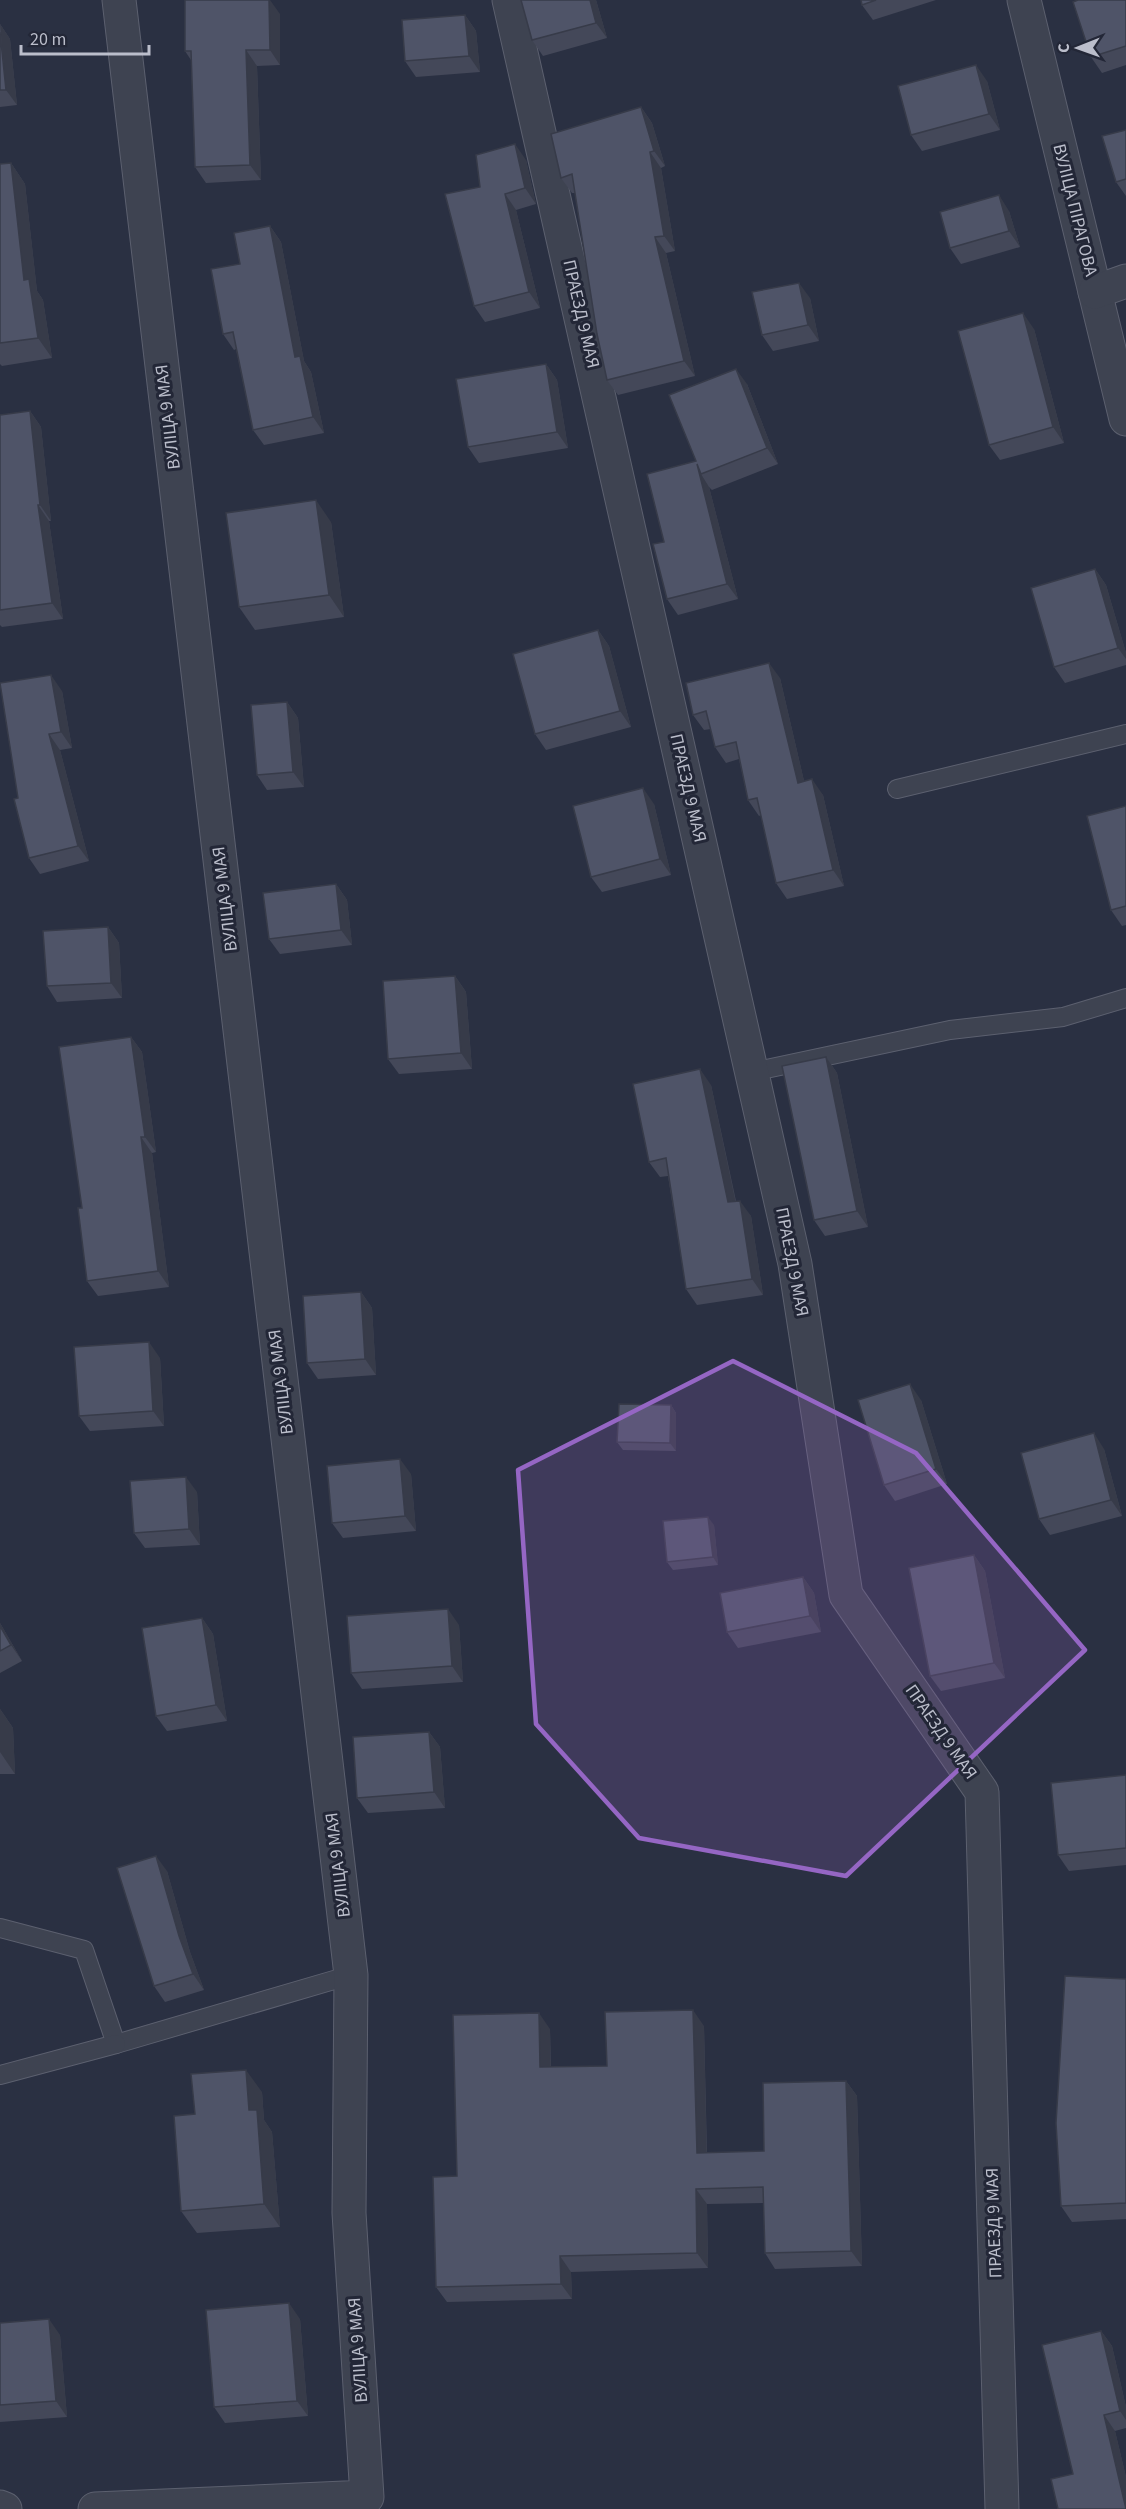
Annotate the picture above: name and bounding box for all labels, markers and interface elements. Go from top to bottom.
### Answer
scale bar [21,18,148,56]
north arrow [1048,18,1108,78]
text: 20 m [30,27,66,52]
text: С [1053,43,1075,53]
street label: ВУЛІЦА ПІРАГОВА [1046,141,1104,279]
street label: ПРАЕЗД 9 МАЯ [556,257,606,371]
street label: ВУЛІЦА 9 МАЯ [149,363,187,471]
street label: ПРАЕЗД 9 МАЯ [663,731,713,845]
street label: ВУЛІЦА 9 МАЯ [206,845,244,953]
street label: ПРАЕЗД 9 МАЯ [769,1205,815,1319]
street label: ВУЛІЦА 9 МАЯ [262,1328,300,1436]
street label: ПРАЕЗД 9 МАЯ [899,1680,983,1784]
street label: ВУЛІЦА 9 МАЯ [319,1811,357,1919]
street label: ПРАЕЗД 9 МАЯ [980,2167,1008,2279]
street label: ВУЛІЦА 9 МАЯ [342,2296,374,2404]

